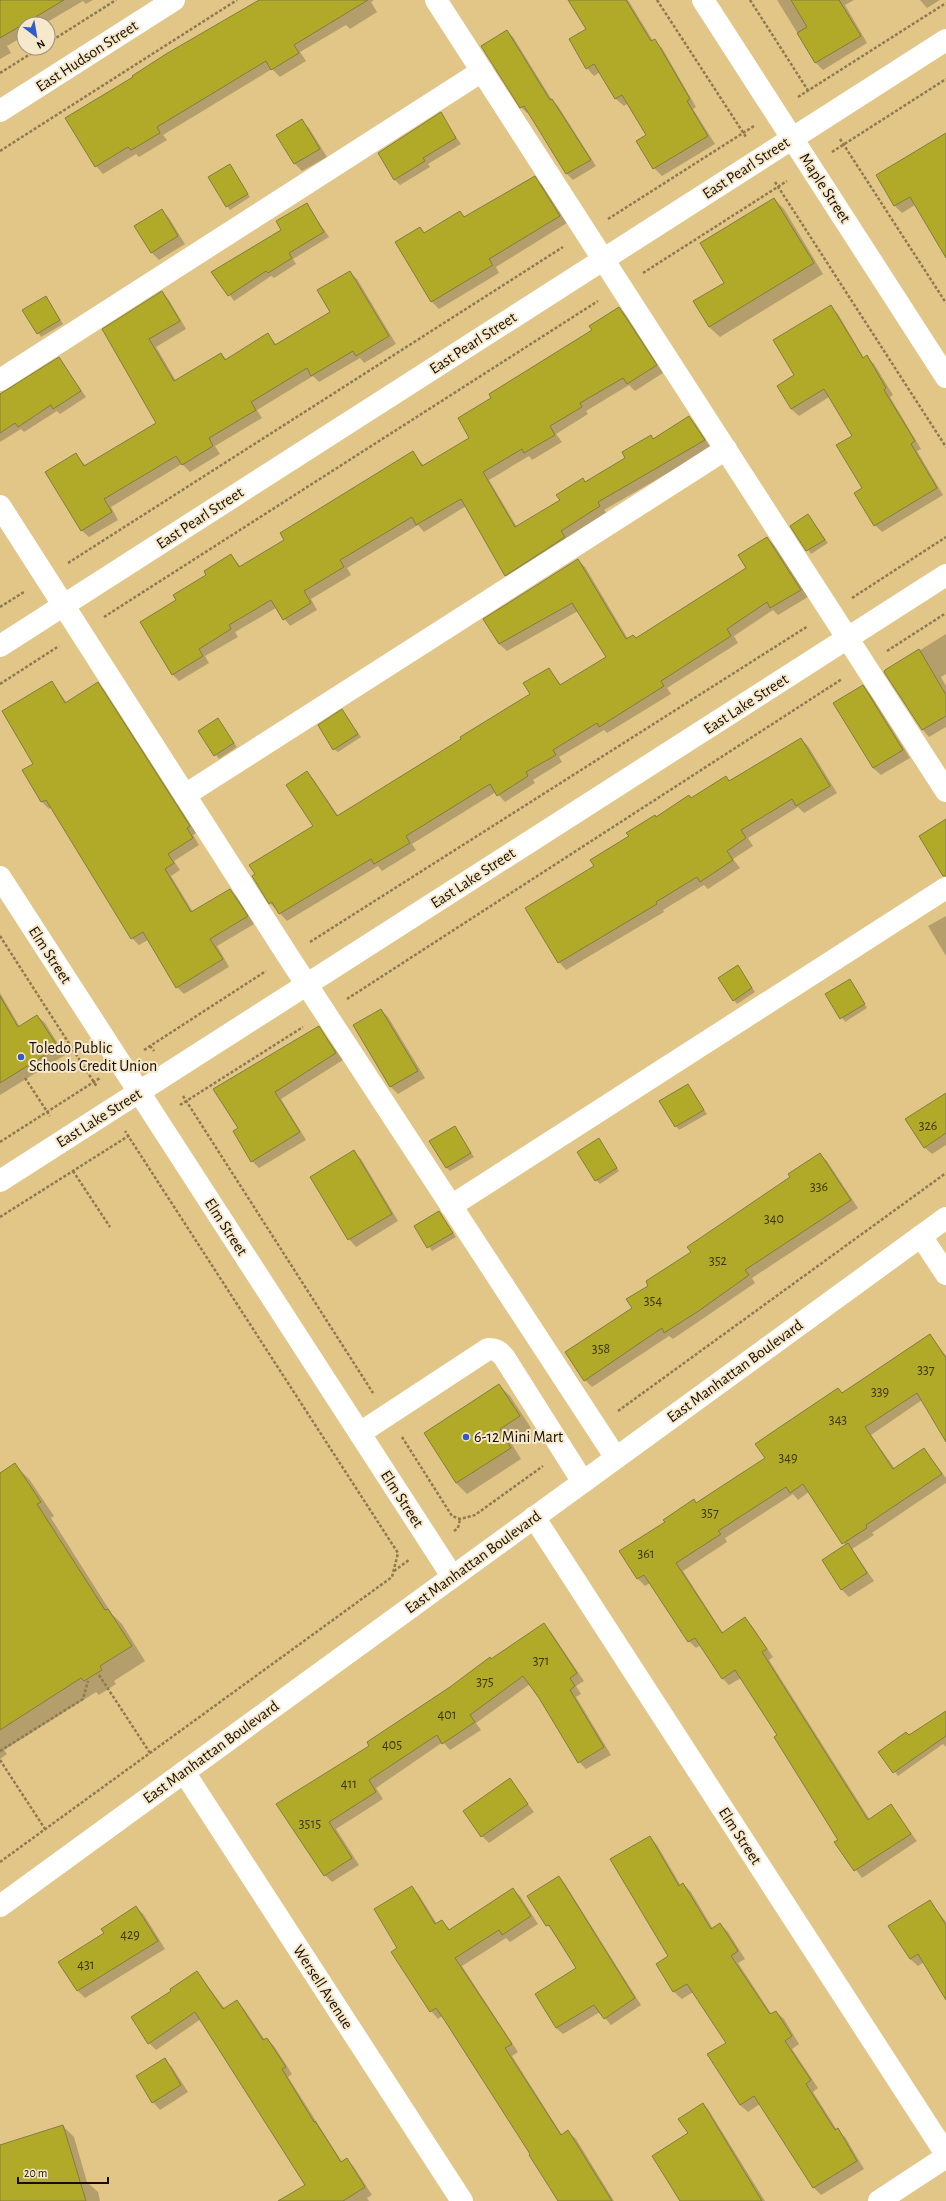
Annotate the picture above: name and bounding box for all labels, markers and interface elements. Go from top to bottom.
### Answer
north arrow [16,16,56,56]
street label: East Hudson Street [33,17,141,95]
text: N [35,37,47,51]
street label: East Pearl Street [700,134,792,202]
street label: Maple Street [797,150,853,226]
street label: East Pearl Street [427,309,519,377]
street label: East Pearl Street [154,484,246,552]
street label: East Lake Street [701,671,791,737]
street label: East Lake Street [428,845,518,911]
street label: Elm Street [26,923,74,987]
place label: Toledo Public Schools Credit Union [29,1040,157,1074]
marker: Toledo Public Schools Credit Union [16,1052,26,1062]
street label: East Lake Street [54,1085,144,1151]
house number: 326 [919,1119,937,1133]
house number: 336 [810,1180,828,1194]
street label: Elm Street [202,1195,250,1259]
house number: 340 [764,1212,784,1226]
house number: 352 [709,1254,727,1268]
house number: 354 [644,1294,662,1308]
street label: East Manhattan Boulevard [664,1316,806,1426]
house number: 358 [592,1342,610,1356]
house number: 337 [917,1363,935,1377]
house number: 339 [871,1385,889,1399]
house number: 343 [829,1413,847,1427]
place label: 6-12 Mini Mart [474,1429,563,1445]
marker: 6-12 Mini Mart [461,1432,471,1442]
house number: 349 [778,1451,798,1465]
street label: Elm Street [378,1467,426,1531]
house number: 357 [701,1506,719,1520]
street label: East Manhattan Boulevard [402,1507,544,1617]
house number: 361 [637,1547,655,1561]
house number: 371 [533,1654,549,1668]
house number: 375 [476,1675,494,1689]
street label: East Manhattan Boulevard [140,1697,282,1807]
house number: 401 [438,1708,456,1722]
house number: 405 [382,1738,402,1752]
house number: 411 [341,1777,357,1791]
street label: Elm Street [716,1804,764,1868]
house number: 3515 [299,1817,321,1831]
house number: 429 [120,1928,140,1942]
street label: Wersell Avenue [290,1942,356,2032]
house number: 431 [77,1958,95,1972]
scale bar [18,2159,108,2185]
text: 20 m [24,2167,47,2179]

